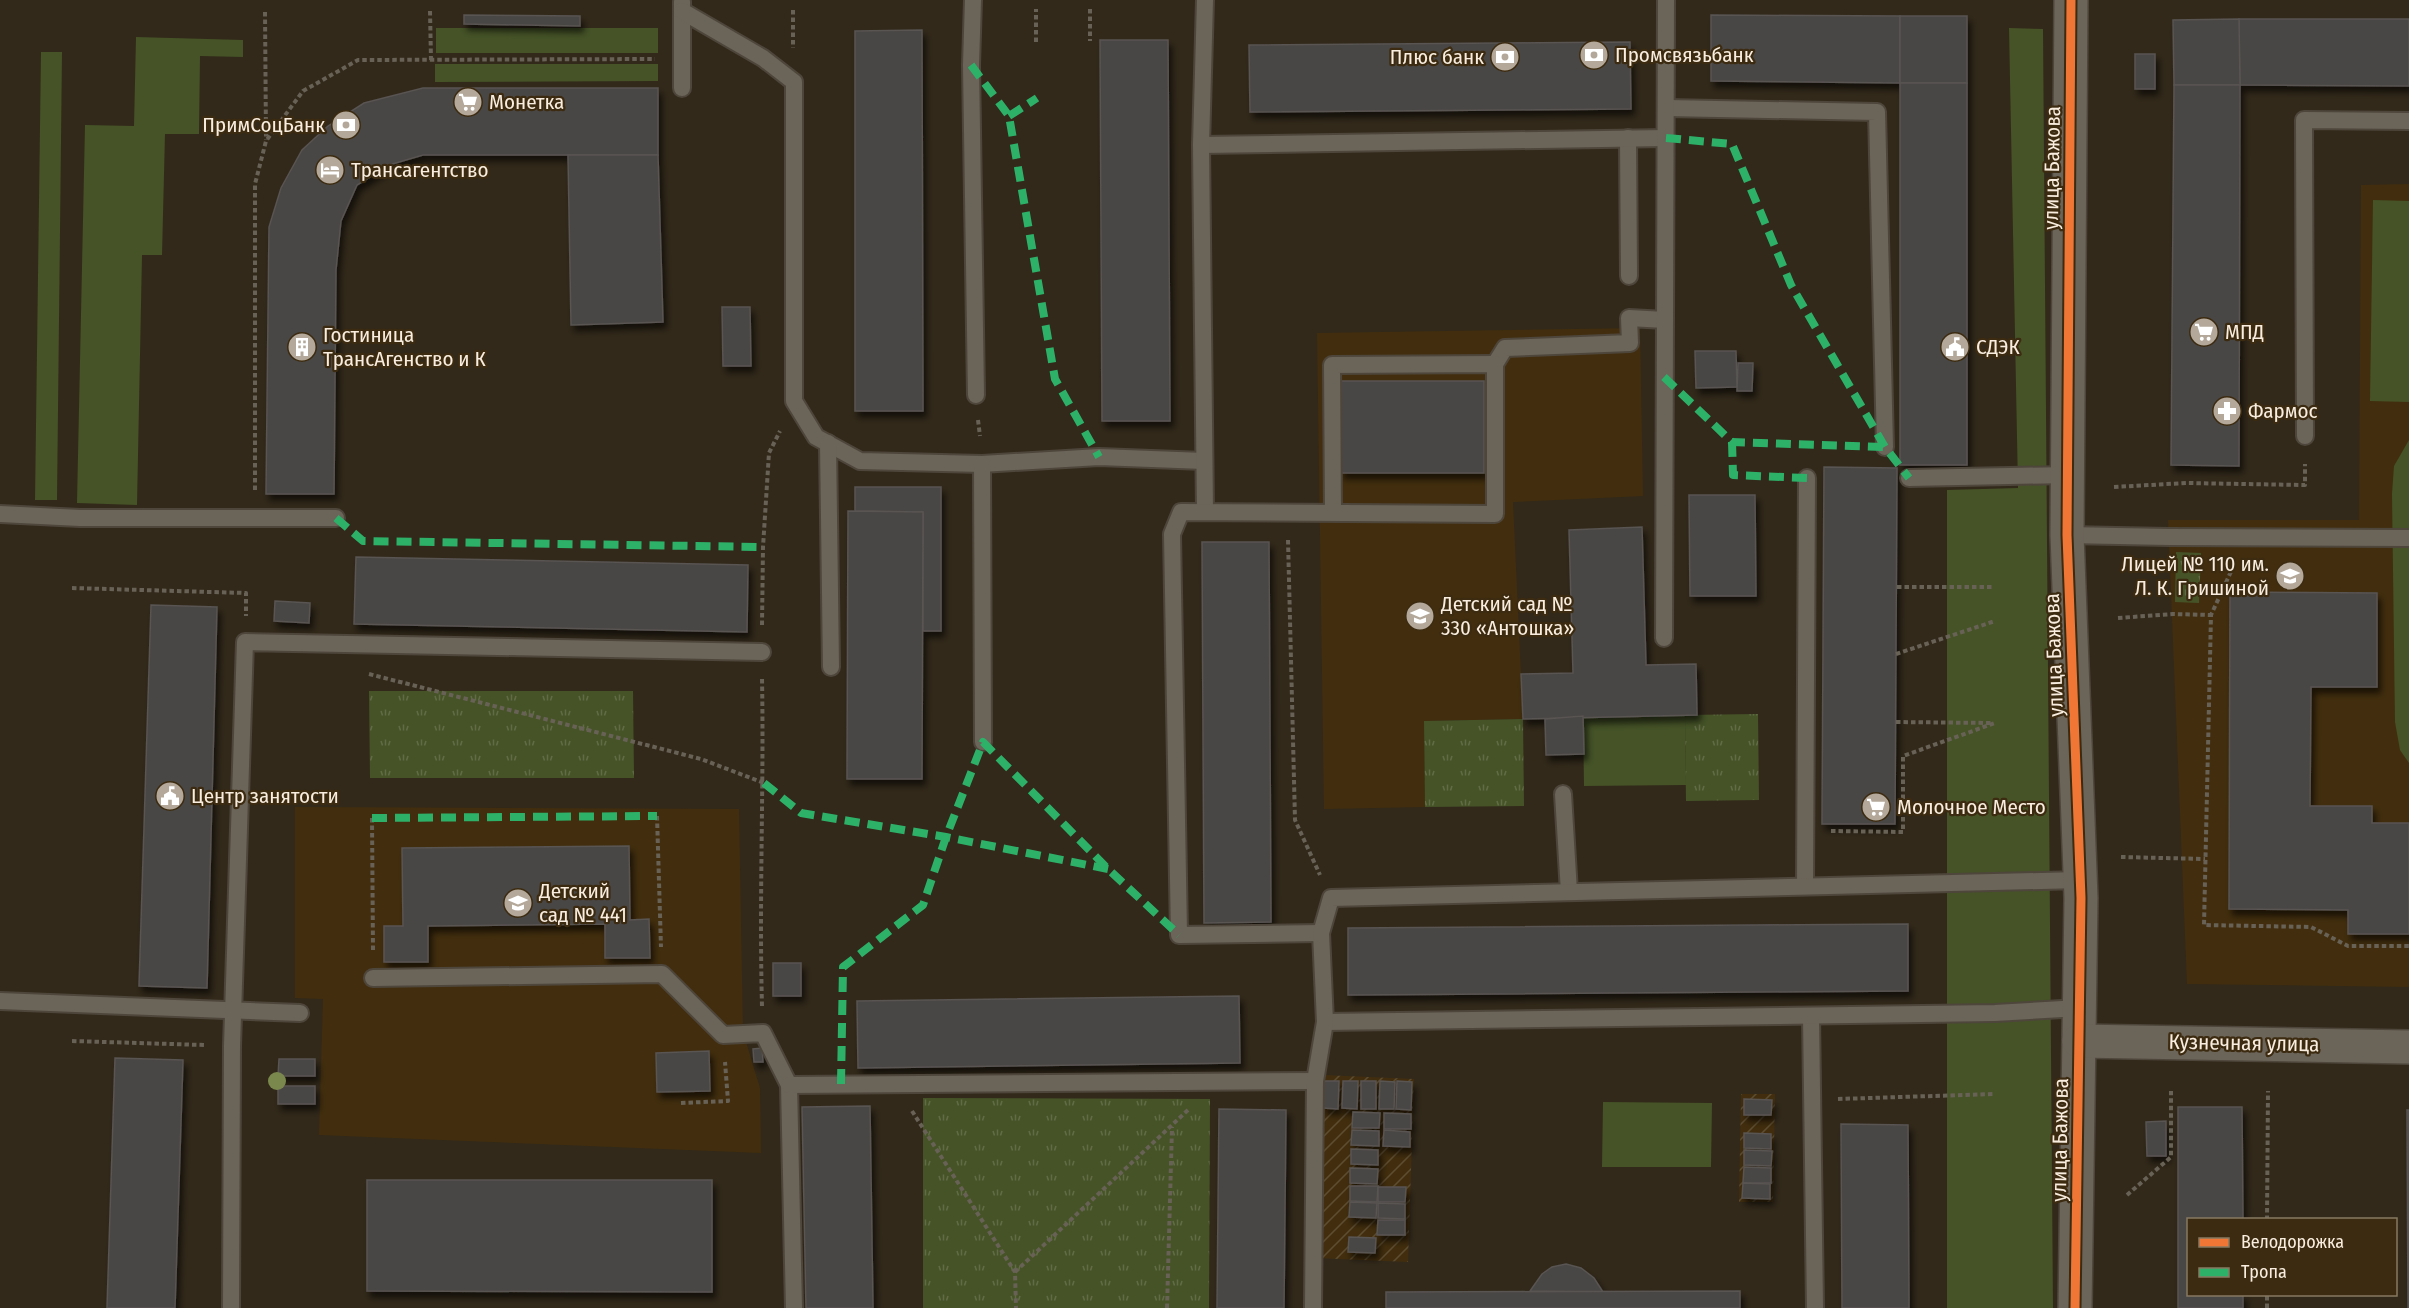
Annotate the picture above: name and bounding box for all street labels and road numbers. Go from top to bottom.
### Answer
street label: улица Бажова [2038,106,2066,230]
street label: улица Бажова [2039,593,2069,717]
street label: Кузнечная улица [2168,1029,2320,1057]
street label: улица Бажова [2046,1078,2074,1202]

